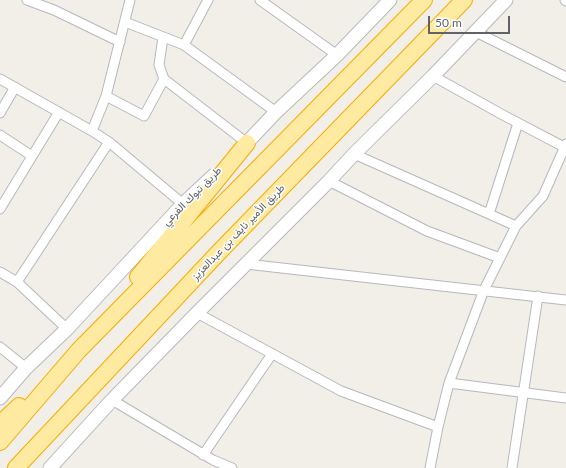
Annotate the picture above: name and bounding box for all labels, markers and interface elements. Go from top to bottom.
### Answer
scale bar [430,8,512,34]
text: 50 m [435,15,462,30]
street label: طريق تبوك الفرعي [160,164,224,228]
street label: طريق الأمير نايف بن عبدالعزيز [189,181,287,283]

